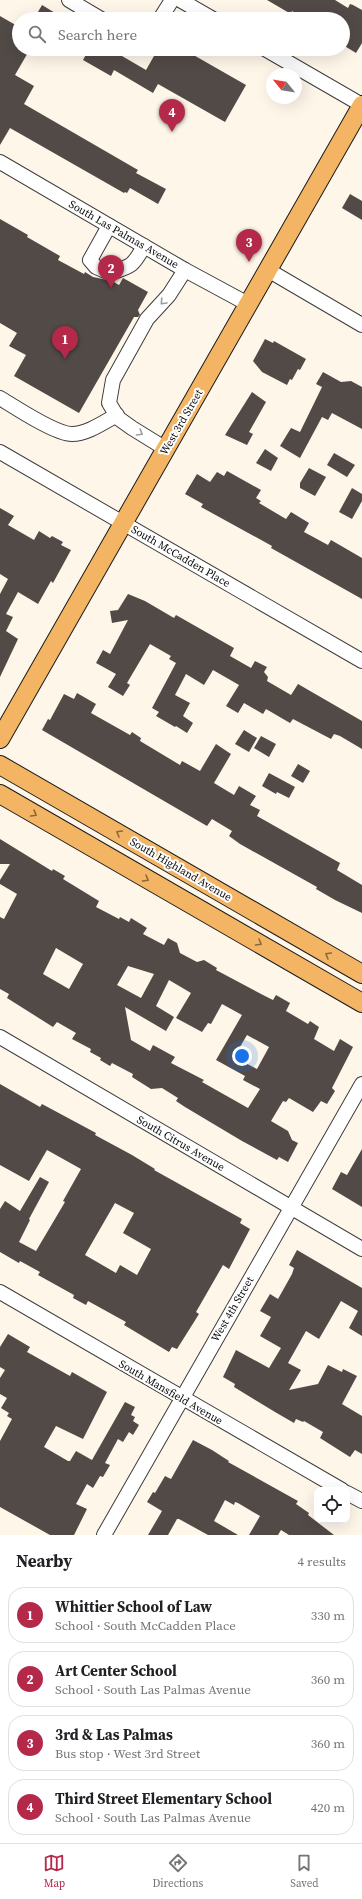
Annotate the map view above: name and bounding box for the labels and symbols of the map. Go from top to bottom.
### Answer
north arrow [266,68,302,104]
pin: 4 [159,99,185,132]
street label: South Las Palmas Avenue [66,197,182,272]
pin: 3 [236,229,262,262]
pin: 2 [98,255,124,288]
one-way arrow [160,297,168,305]
pin: 1 [52,326,78,359]
street label: West 3rd Street [157,386,207,458]
one-way arrow [136,429,143,436]
street label: South McCadden Place [129,522,233,591]
one-way arrow [30,809,37,816]
one-way arrow [116,831,123,838]
street label: South Highland Avenue [127,834,235,905]
one-way arrow [142,874,149,881]
one-way arrow [255,939,262,946]
one-way arrow [325,952,332,959]
your location [232,1046,252,1066]
street label: South Citrus Avenue [134,1112,228,1175]
street label: West 4th Street [208,1274,257,1345]
street label: South Mansfield Avenue [116,1357,226,1429]

